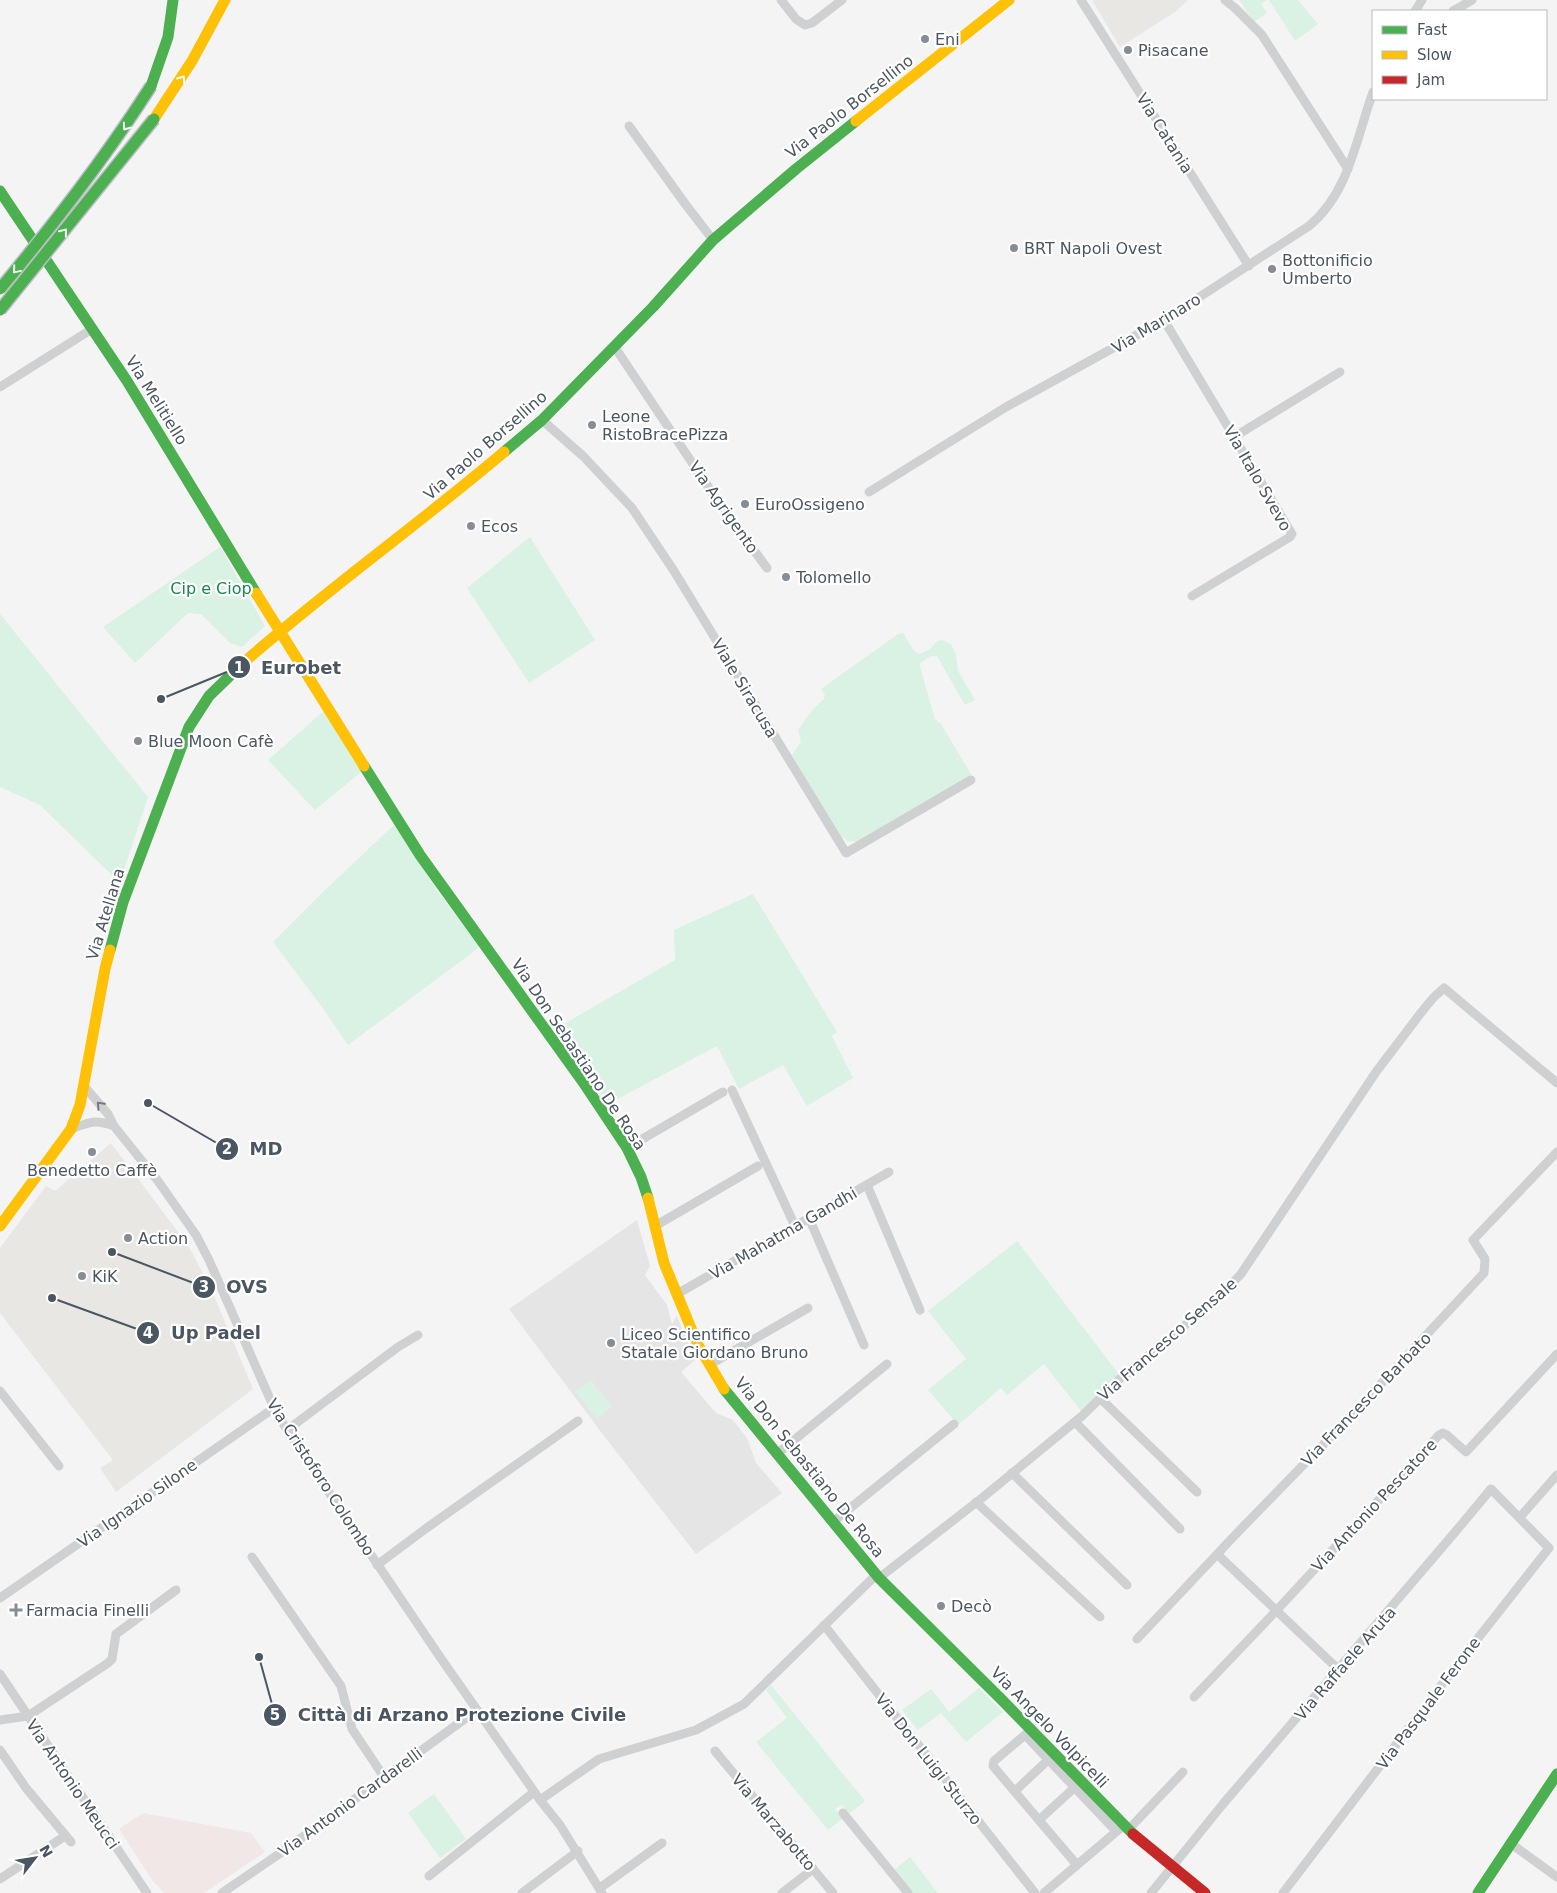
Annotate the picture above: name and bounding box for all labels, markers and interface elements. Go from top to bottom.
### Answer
legend [1372,10,1547,100]
text: Fast [1417,21,1447,39]
place label: Eni [935,30,960,49]
marker: Eni [919,33,931,45]
place label: Pisacane [1138,41,1208,60]
marker: Pisacane [1122,44,1134,56]
text: Slow [1417,46,1452,64]
street label: Via Paolo Borsellino [782,51,917,162]
text: Jam [1416,71,1445,89]
one-way arrow [176,76,185,85]
street label: Via Catania [1132,89,1197,177]
one-way arrow [123,121,132,131]
one-way arrow [58,228,67,237]
place label: BRT Napoli Ovest [1024,239,1162,258]
marker: BRT Napoli Ovest [1008,242,1020,254]
place label: Bottonificio Umberto [1282,251,1373,288]
marker: Bottonificio Umberto [1266,263,1278,275]
one-way arrow [13,264,22,273]
street label: Via Marinaro [1108,289,1204,357]
street label: Via Melitiello [122,352,192,448]
street label: Via Paolo Borsellino [420,387,551,504]
place label: Leone RistoBracePizza [602,407,728,444]
marker: Leone RistoBracePizza [586,419,598,431]
street label: Via Italo Svevo [1220,422,1295,534]
street label: Via Agrigento [685,457,762,557]
place label: EuroOssigeno [755,495,865,514]
marker: EuroOssigeno [739,498,751,510]
place label: Ecos [481,517,518,536]
marker: Ecos [465,520,477,532]
place label: Tolomello [795,568,871,587]
marker: Tolomello [780,571,792,583]
park label: Cip e Ciop [170,579,252,598]
street label: Viale Siracusa [708,635,782,741]
callout: Eurobet [226,651,351,684]
text: Eurobet [261,657,341,678]
text: 1 [234,659,244,677]
place label: Blue Moon Cafè [148,732,274,751]
marker: Blue Moon Cafè [132,735,144,747]
street label: Via Atellana [82,866,129,963]
street label: Via Don Sebastiano De Rosa [507,955,650,1154]
one-way arrow [97,1102,106,1111]
callout: MD [214,1132,292,1165]
text: MD [250,1138,282,1159]
text: 2 [222,1140,232,1158]
marker: Benedetto Caffè [86,1146,98,1158]
place label: Benedetto Caffè [27,1161,157,1180]
street label: Via Mahatma Gandhi [706,1183,860,1283]
place label: Action [138,1229,188,1248]
marker: Action [122,1232,134,1244]
place label: KiK [92,1267,118,1286]
marker: KiK [76,1270,88,1282]
callout: OVS [191,1270,278,1303]
street label: Via Francesco Sensale [1094,1274,1241,1405]
text: OVS [226,1276,268,1297]
text: 3 [199,1278,209,1296]
callout: Up Padel [136,1316,271,1349]
text: Up Padel [171,1322,261,1343]
text: 4 [143,1324,153,1342]
place label: Liceo Scientifico Statale Giordano Bruno [621,1325,808,1362]
street label: Via Francesco Barbato [1298,1329,1435,1470]
marker: Liceo Scientifico Statale Giordano Bruno [605,1337,617,1349]
street label: Via Don Sebastiano De Rosa [731,1373,888,1561]
street label: Via Cristoforo Colombo [263,1395,379,1560]
street label: Via Antonio Pescatore [1308,1435,1441,1576]
street label: Via Ignazio Silone [74,1455,201,1552]
place label: Decò [951,1597,992,1616]
marker: Decò [935,1600,947,1612]
place label: Farmacia Finelli [26,1601,149,1620]
street label: Via Raffaele Aruta [1291,1603,1400,1724]
marker: Farmacia Finelli [10,1604,22,1616]
street label: Via Pasquale Ferone [1372,1633,1484,1773]
street label: Via Angelo Volpicelli [987,1663,1112,1792]
street label: Via Don Luigi Sturzo [871,1690,986,1829]
callout: Città di Arzano Protezione Civile [263,1698,636,1731]
text: Città di Arzano Protezione Civile [298,1704,626,1725]
text: 5 [270,1706,280,1724]
street label: Via Antonio Meucci [22,1716,123,1853]
street label: Via Antonio Cardarelli [275,1744,426,1861]
street label: Via Marzabotto [728,1770,820,1875]
north arrow [10,1833,60,1883]
text: N [36,1842,56,1860]

